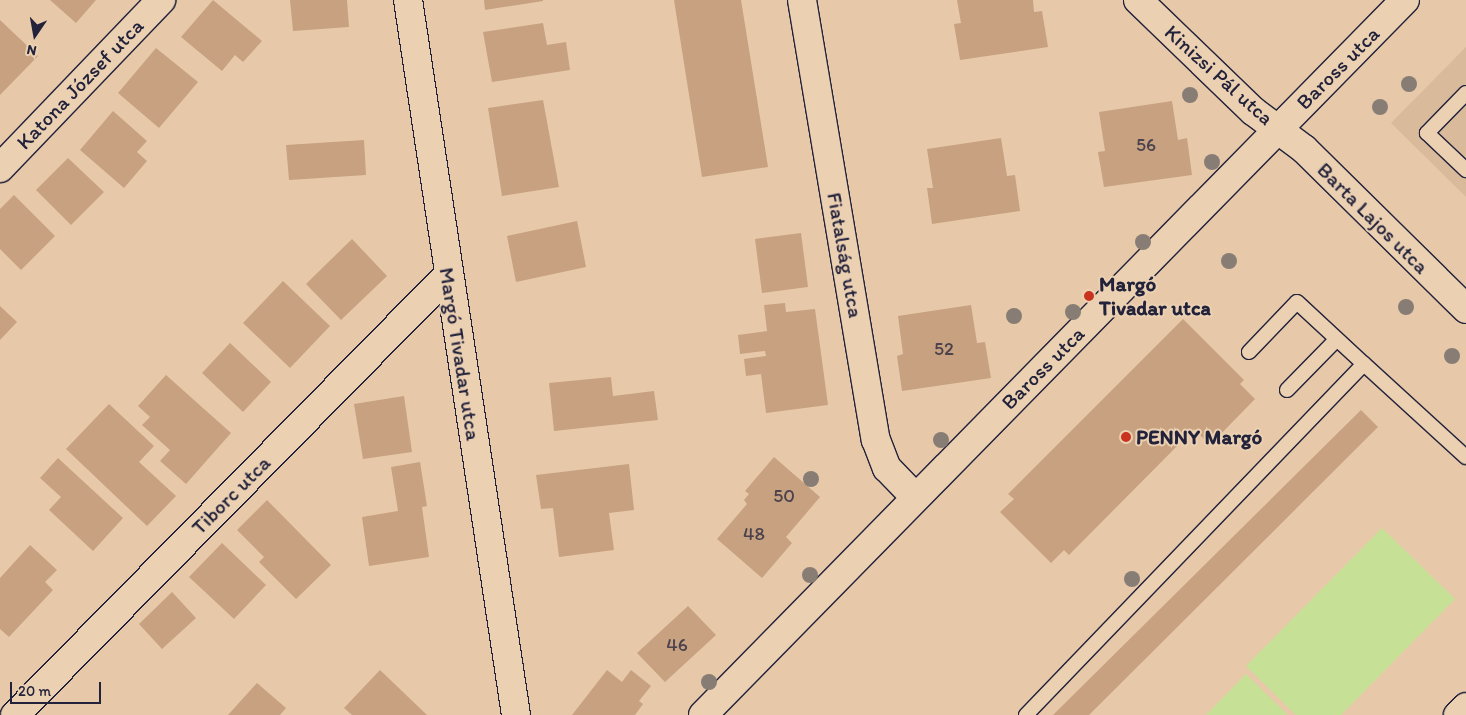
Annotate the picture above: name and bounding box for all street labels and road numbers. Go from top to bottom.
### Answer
street label: Katona József utca [11,14,149,154]
street label: Kinizsi Pál utca [1160,20,1278,130]
street label: Baross utca [1291,21,1385,115]
street label: Barta Lajos utca [1312,157,1434,279]
street label: Fiatalság utca [822,191,868,319]
street label: Margó Tivadar utca [434,266,486,442]
street label: Baross utca [996,321,1090,415]
street label: Tiborc utca [187,451,275,539]

